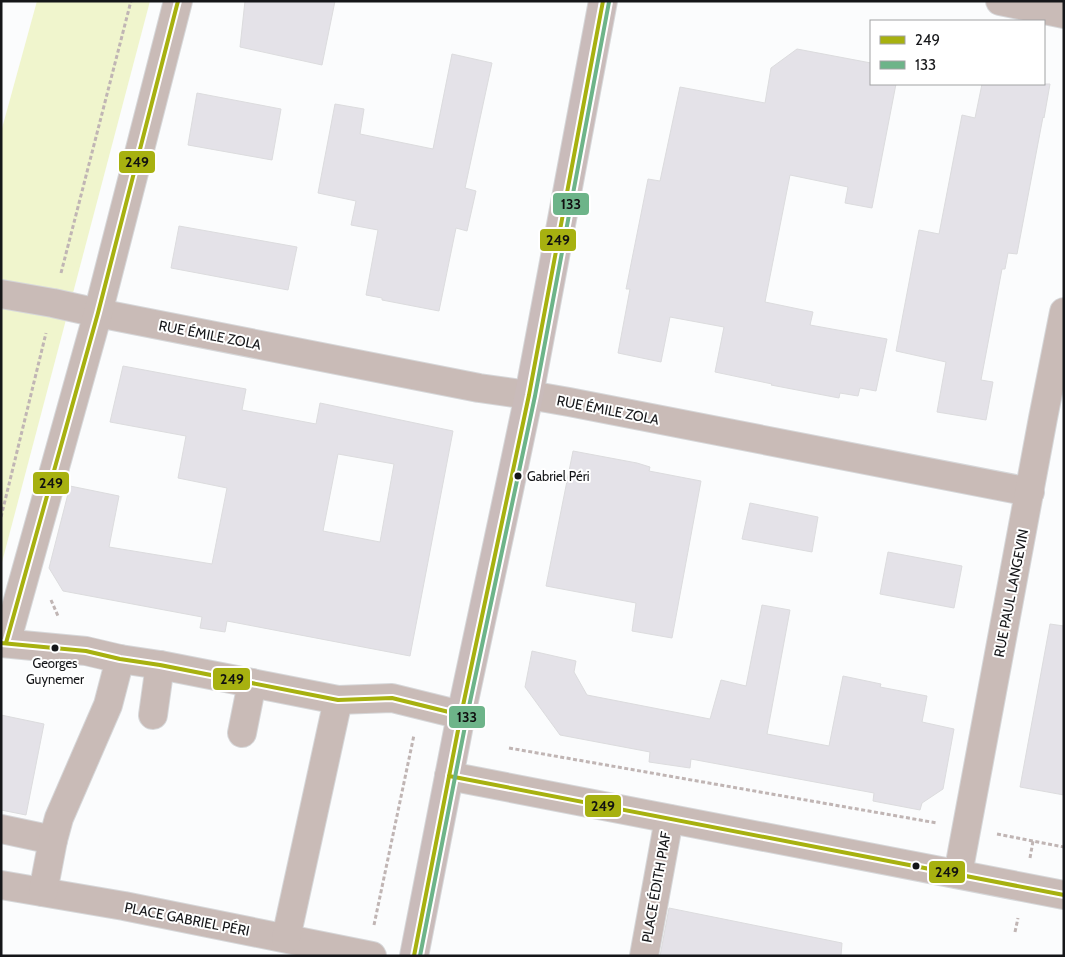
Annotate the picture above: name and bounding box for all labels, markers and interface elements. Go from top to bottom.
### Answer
legend [870,20,1045,85]
text: 249 [915,31,940,49]
text: 133 [915,56,936,74]
line badge: 249 [118,150,156,174]
text: 249 [125,153,149,171]
line badge: 133 [552,192,590,216]
text: 133 [561,195,581,213]
line badge: 249 [539,228,577,252]
text: 249 [546,231,570,249]
street label: RUE ÉMILE ZOLA [157,316,263,354]
street label: RUE ÉMILE ZOLA [555,391,661,429]
place label: Gabriel Péri [527,468,590,484]
line badge: 249 [32,471,70,495]
marker: Gabriel Péri [513,471,523,481]
text: 249 [39,474,63,492]
street label: RUE PAUL LANGEVIN [990,527,1032,659]
marker: Georges Guynemer [50,643,60,653]
place label: Georges Guynemer [26,655,85,687]
line badge: 249 [212,667,251,691]
text: 249 [220,670,244,688]
line badge: 133 [448,705,486,729]
text: 133 [457,708,477,726]
line badge: 249 [584,794,622,818]
text: 249 [591,797,615,815]
street label: PLACE ÉDITH PIAF [637,829,675,944]
line badge: 249 [928,860,966,884]
unlabelled marker [911,861,921,871]
text: 249 [935,863,959,881]
street label: PLACE GABRIEL PÉRI [123,898,251,940]

